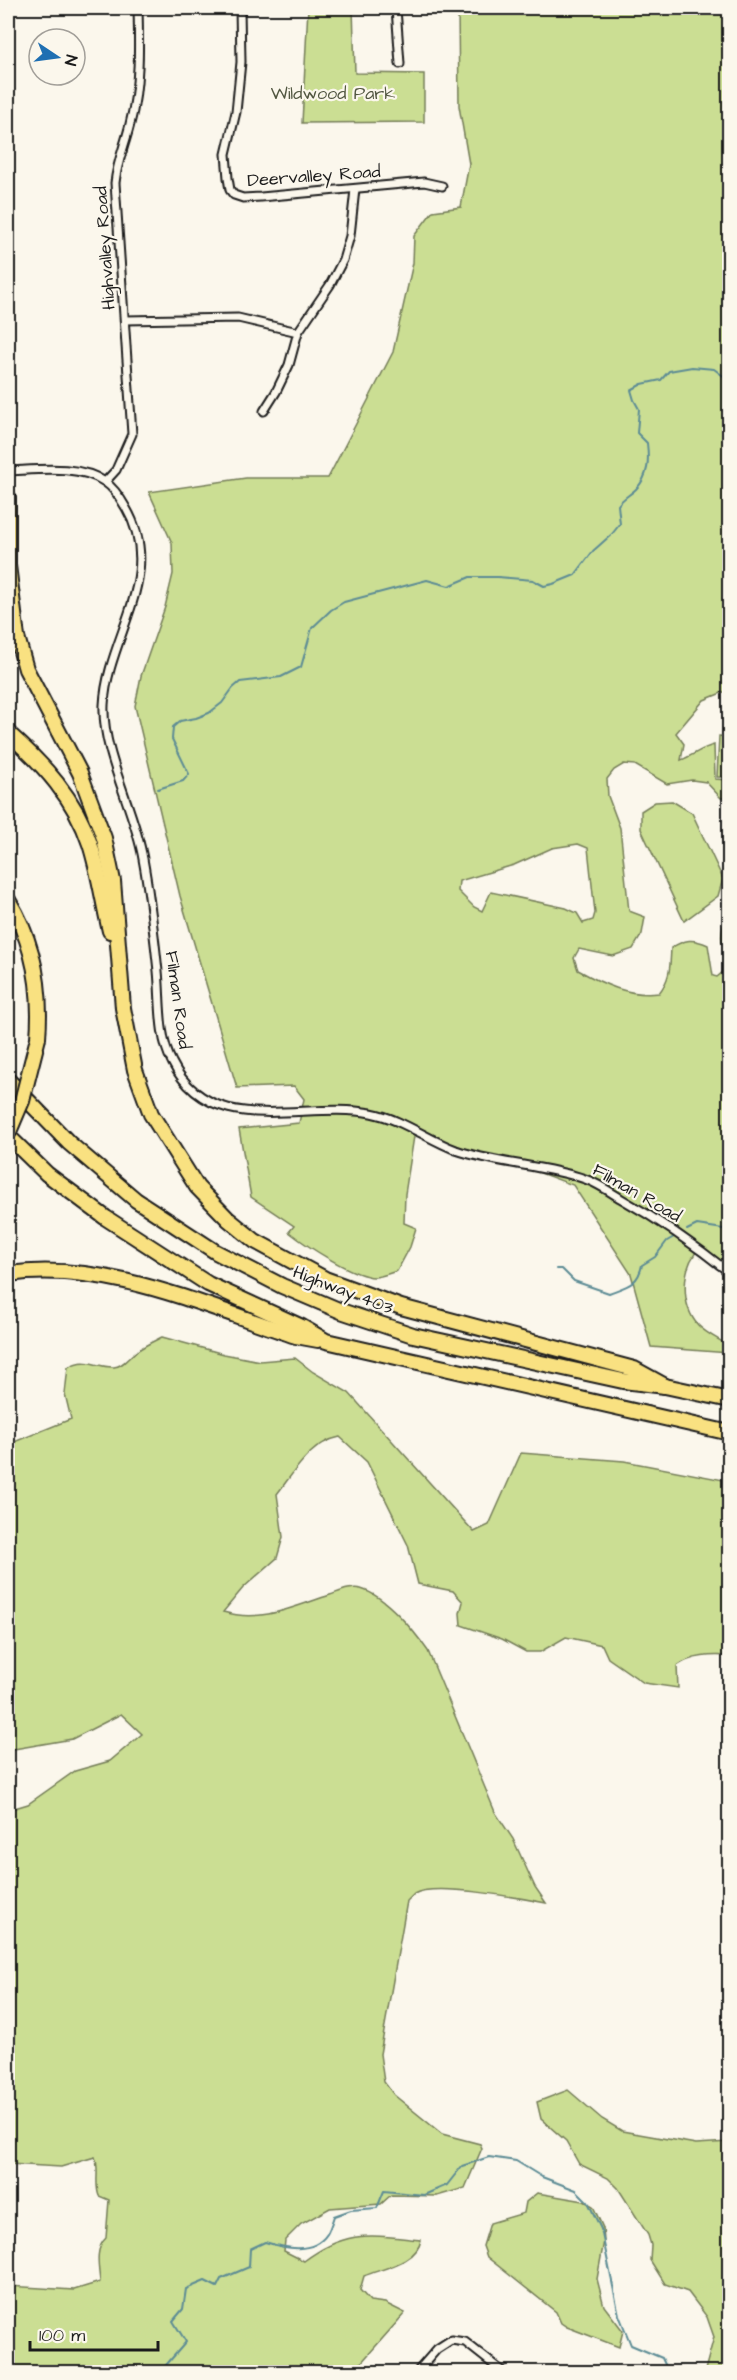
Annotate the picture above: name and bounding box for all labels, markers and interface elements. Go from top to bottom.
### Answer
north arrow [27,27,87,87]
text: N [59,53,82,68]
park label: Wildwood Park [271,81,395,106]
street label: Deervalley Road [247,159,381,194]
street label: Highvalley Road [88,185,123,311]
street label: Filman Road [159,949,197,1051]
street label: Filman Road [588,1157,686,1229]
street label: Highway 403 [289,1259,397,1321]
scale bar [30,2314,158,2352]
text: 100 m [39,2323,85,2348]

